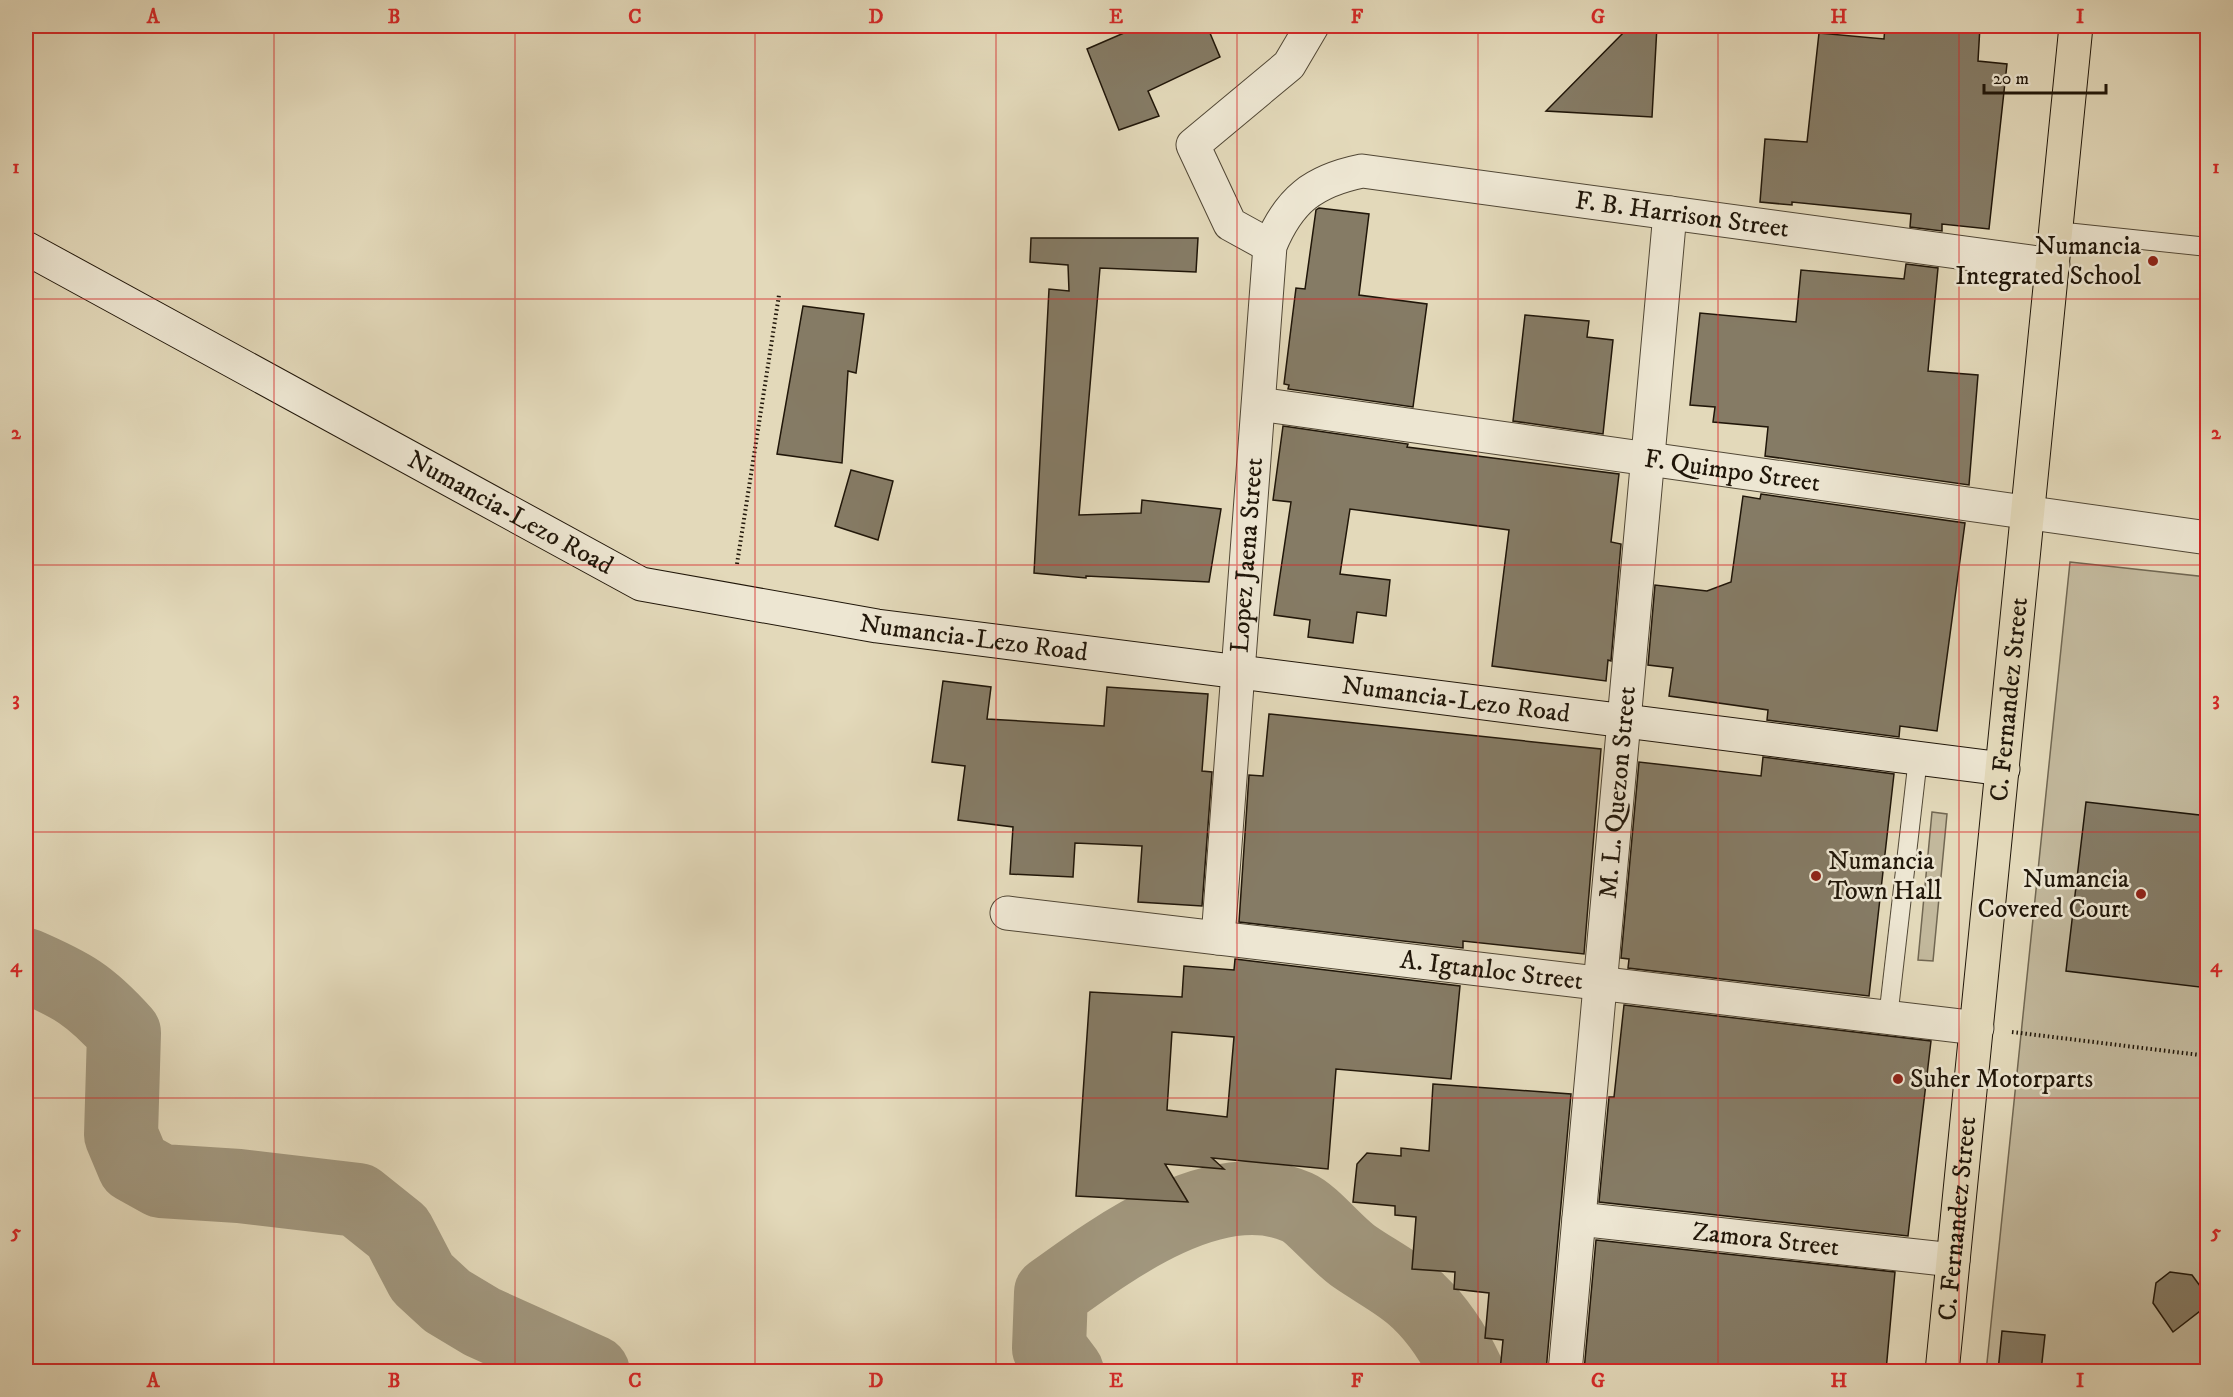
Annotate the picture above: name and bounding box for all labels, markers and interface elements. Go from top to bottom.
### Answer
text: A [146,5,161,30]
text: B [388,5,400,30]
text: C [628,5,642,30]
text: D [869,5,884,30]
text: E [1109,5,1123,30]
text: F [1351,5,1364,30]
text: G [1591,5,1605,30]
text: H [1831,5,1848,30]
text: I [2076,5,2084,30]
scale bar [1984,57,2106,95]
text: 20 m [1993,68,2029,90]
text: 1 [12,155,20,180]
text: 1 [2212,155,2220,180]
street label: F. B. Harrison Street [1573,184,1791,245]
place label: Numancia Integrated School [1955,230,2141,293]
marker: Numancia Integrated School [2146,254,2160,268]
text: 2 [11,421,22,446]
text: 2 [2211,421,2222,446]
street label: F. Quimpo Street [1642,442,1822,500]
street label: Numancia-Lezo Road [402,443,619,582]
street label: Lopez Jaena Street [1223,456,1271,654]
street label: C. Fernandez Street [1982,596,2036,803]
street label: Numancia-Lezo Road [857,607,1090,669]
street label: Numancia-Lezo Road [1340,669,1572,730]
street label: M. L. Quezon Street [1591,685,1644,900]
text: 3 [12,687,20,712]
text: 3 [2212,687,2220,712]
place label: Numancia Town Hall [1828,845,1942,908]
place label: Numancia Covered Court [1977,863,2129,926]
marker: Numancia Town Hall [1809,869,1823,883]
marker: Numancia Covered Court [2134,887,2148,901]
street label: A. Igtanloc Street [1398,943,1585,998]
text: 4 [10,954,23,979]
text: 4 [2210,954,2223,979]
place label: Suher Motorparts [1910,1063,2093,1096]
marker: Suher Motorparts [1891,1072,1905,1086]
street label: C. Fernandez Street [1931,1115,1984,1322]
street label: Zamora Street [1691,1215,1841,1264]
text: 5 [10,1220,21,1245]
text: 5 [2210,1220,2221,1245]
text: A [146,1369,161,1394]
text: B [388,1369,400,1394]
text: C [628,1369,642,1394]
text: D [869,1369,884,1394]
text: E [1109,1369,1123,1394]
text: F [1351,1369,1364,1394]
text: G [1591,1369,1605,1394]
text: H [1831,1369,1848,1394]
text: I [2076,1369,2084,1394]

